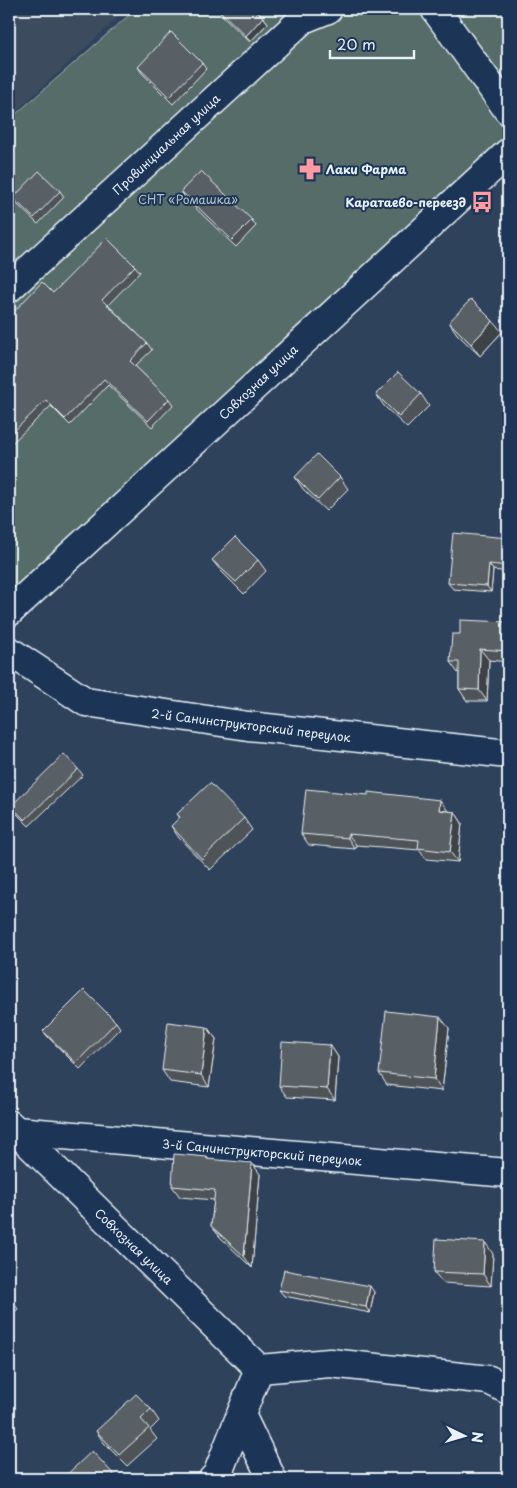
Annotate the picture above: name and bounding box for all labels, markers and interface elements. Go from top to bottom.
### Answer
scale bar [330,28,413,60]
text: 20 m [337,32,376,55]
street label: Провинциальная улица [108,89,224,199]
pharmacy icon: Лаки Фарма [297,156,323,182]
place label: Лаки Фарма [326,160,407,178]
bus stop icon: Каратаево-переезд [469,189,495,215]
park label: СНТ «Ромашка» [138,190,238,208]
place label: Каратаево-переезд [346,193,466,211]
street label: Совхозная улица [214,340,302,424]
street label: 2-й Санинструкторский переулок [150,704,353,746]
street label: 3-й Санинструкторский переулок [161,1134,364,1170]
street label: Совхозная улица [91,1204,177,1288]
north arrow [440,1410,490,1460]
text: N [467,1431,488,1444]

